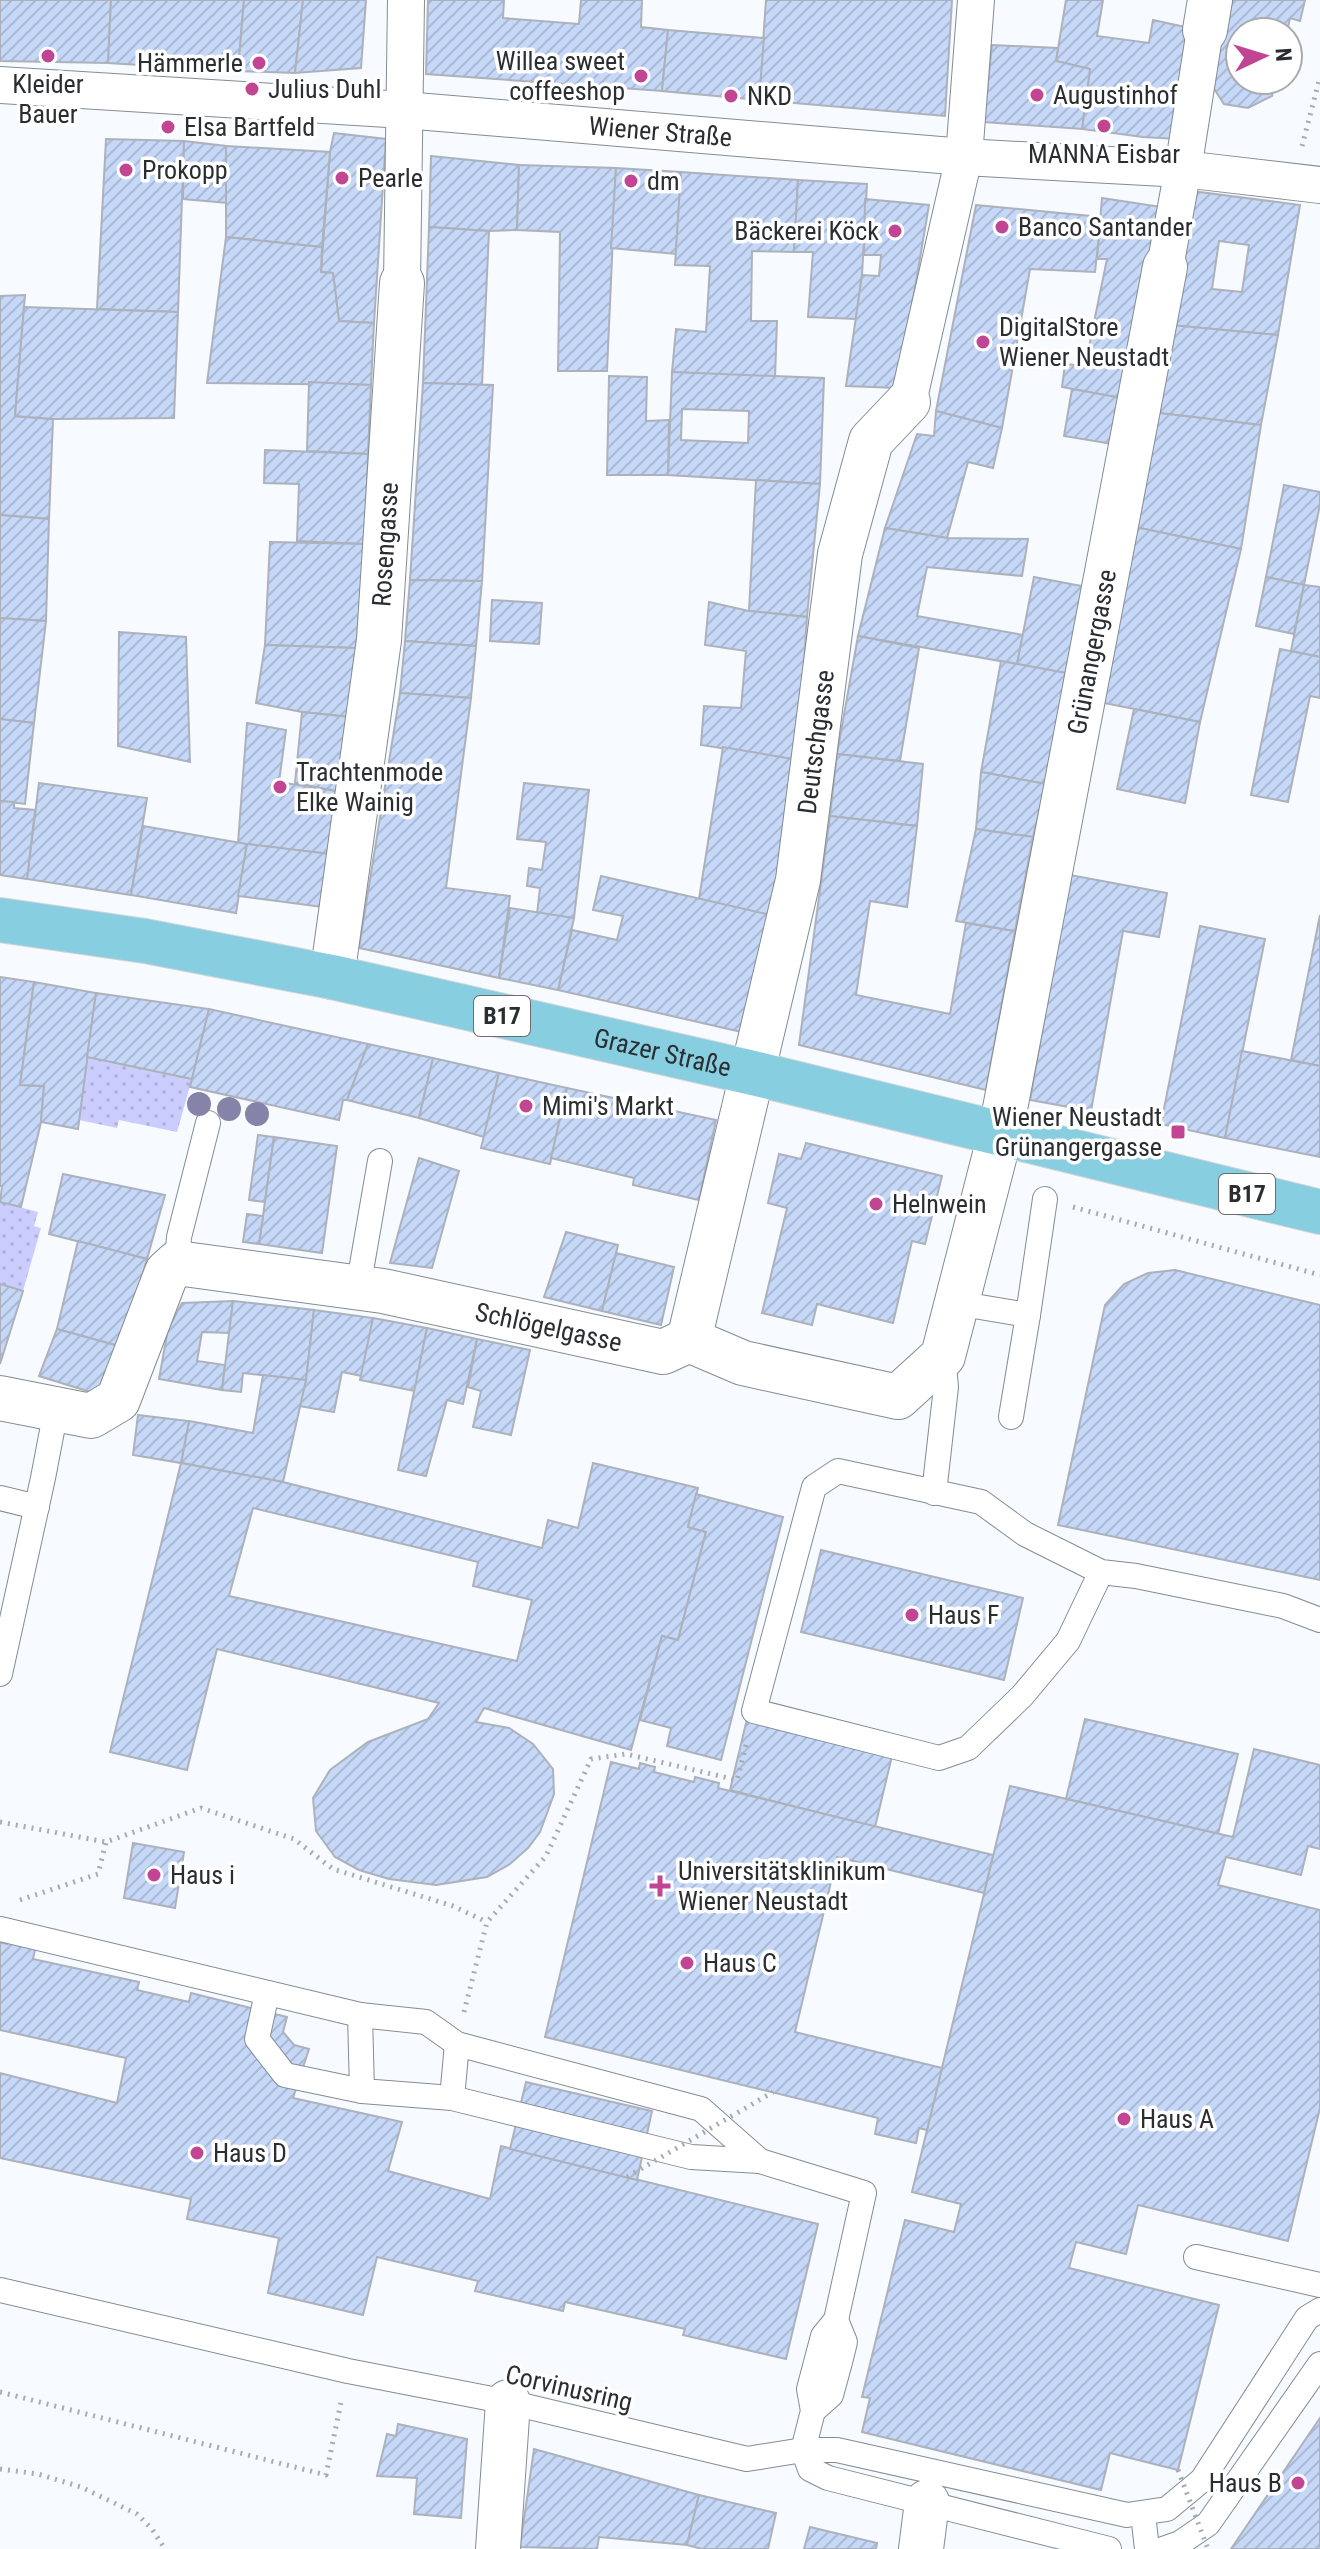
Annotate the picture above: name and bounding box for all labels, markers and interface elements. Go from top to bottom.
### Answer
north arrow [1224,16,1304,96]
place label: Willea sweet coffeeshop [496,46,625,106]
marker: Kleider Bauer [39,47,57,65]
text: N [1271,47,1296,62]
place label: Hämmerle [137,48,243,78]
marker: Hämmerle [250,54,268,72]
marker: Willea sweet coffeeshop [632,67,650,85]
place label: Kleider Bauer [12,69,84,129]
place label: Julius Duhl [268,74,381,104]
marker: Julius Duhl [243,80,261,98]
place label: Augustinhof [1053,80,1178,110]
place label: NKD [747,81,792,111]
marker: Augustinhof [1028,86,1046,104]
marker: NKD [722,87,740,105]
street label: Wiener Straße [588,111,733,152]
place label: Elsa Bartfeld [184,112,315,142]
marker: MANNA Eisbar [1095,117,1113,135]
marker: Elsa Bartfeld [159,118,177,136]
place label: MANNA Eisbar [1028,139,1180,169]
place label: Prokopp [142,155,228,185]
marker: Prokopp [117,161,135,179]
place label: Pearle [358,163,423,193]
place label: dm [647,166,679,196]
marker: Pearle [333,169,351,187]
marker: dm [622,172,640,190]
place label: Banco Santander [1018,212,1193,242]
place label: Bäckerei Köck [734,216,879,246]
marker: Banco Santander [993,218,1011,236]
marker: Bäckerei Köck [886,222,904,240]
place label: DigitalStore Wiener Neustadt [999,312,1169,372]
marker: DigitalStore Wiener Neustadt [974,333,992,351]
street label: Rosengasse [366,481,404,608]
street label: Grünangergasse [1061,567,1122,737]
street label: Deutschgasse [792,668,840,816]
place label: Trachtenmode Elke Wainig [296,757,443,817]
marker: Trachtenmode Elke Wainig [271,778,289,796]
road number: B17 [474,996,530,1036]
street label: Grazer Straße [591,1022,734,1083]
place label: Mimi's Markt [542,1091,674,1121]
marker: Mimi's Markt [517,1097,535,1115]
place label: Wiener Neustadt Grünangergasse [992,1102,1162,1162]
marker: Wiener Neustadt Grünangergasse [1169,1123,1187,1141]
road number: B17 [1219,1174,1275,1214]
place label: Helnwein [892,1189,987,1219]
marker: Helnwein [867,1195,885,1213]
street label: Schlögelgasse [472,1297,625,1358]
place label: Haus F [928,1600,999,1630]
marker: Haus F [903,1606,921,1624]
place label: Universitätsklinikum Wiener Neustadt [678,1856,886,1916]
place label: Haus i [170,1860,235,1890]
marker: Haus i [145,1866,163,1884]
marker: Universitätsklinikum Wiener Neustadt [649,1875,671,1897]
place label: Haus C [703,1948,777,1978]
marker: Haus C [678,1954,696,1972]
place label: Haus A [1140,2104,1214,2134]
marker: Haus A [1115,2110,1133,2128]
place label: Haus D [213,2138,287,2168]
marker: Haus D [188,2144,206,2162]
street label: Corvinusring [503,2359,635,2417]
place label: Haus B [1209,2468,1282,2498]
marker: Haus B [1289,2474,1307,2492]

